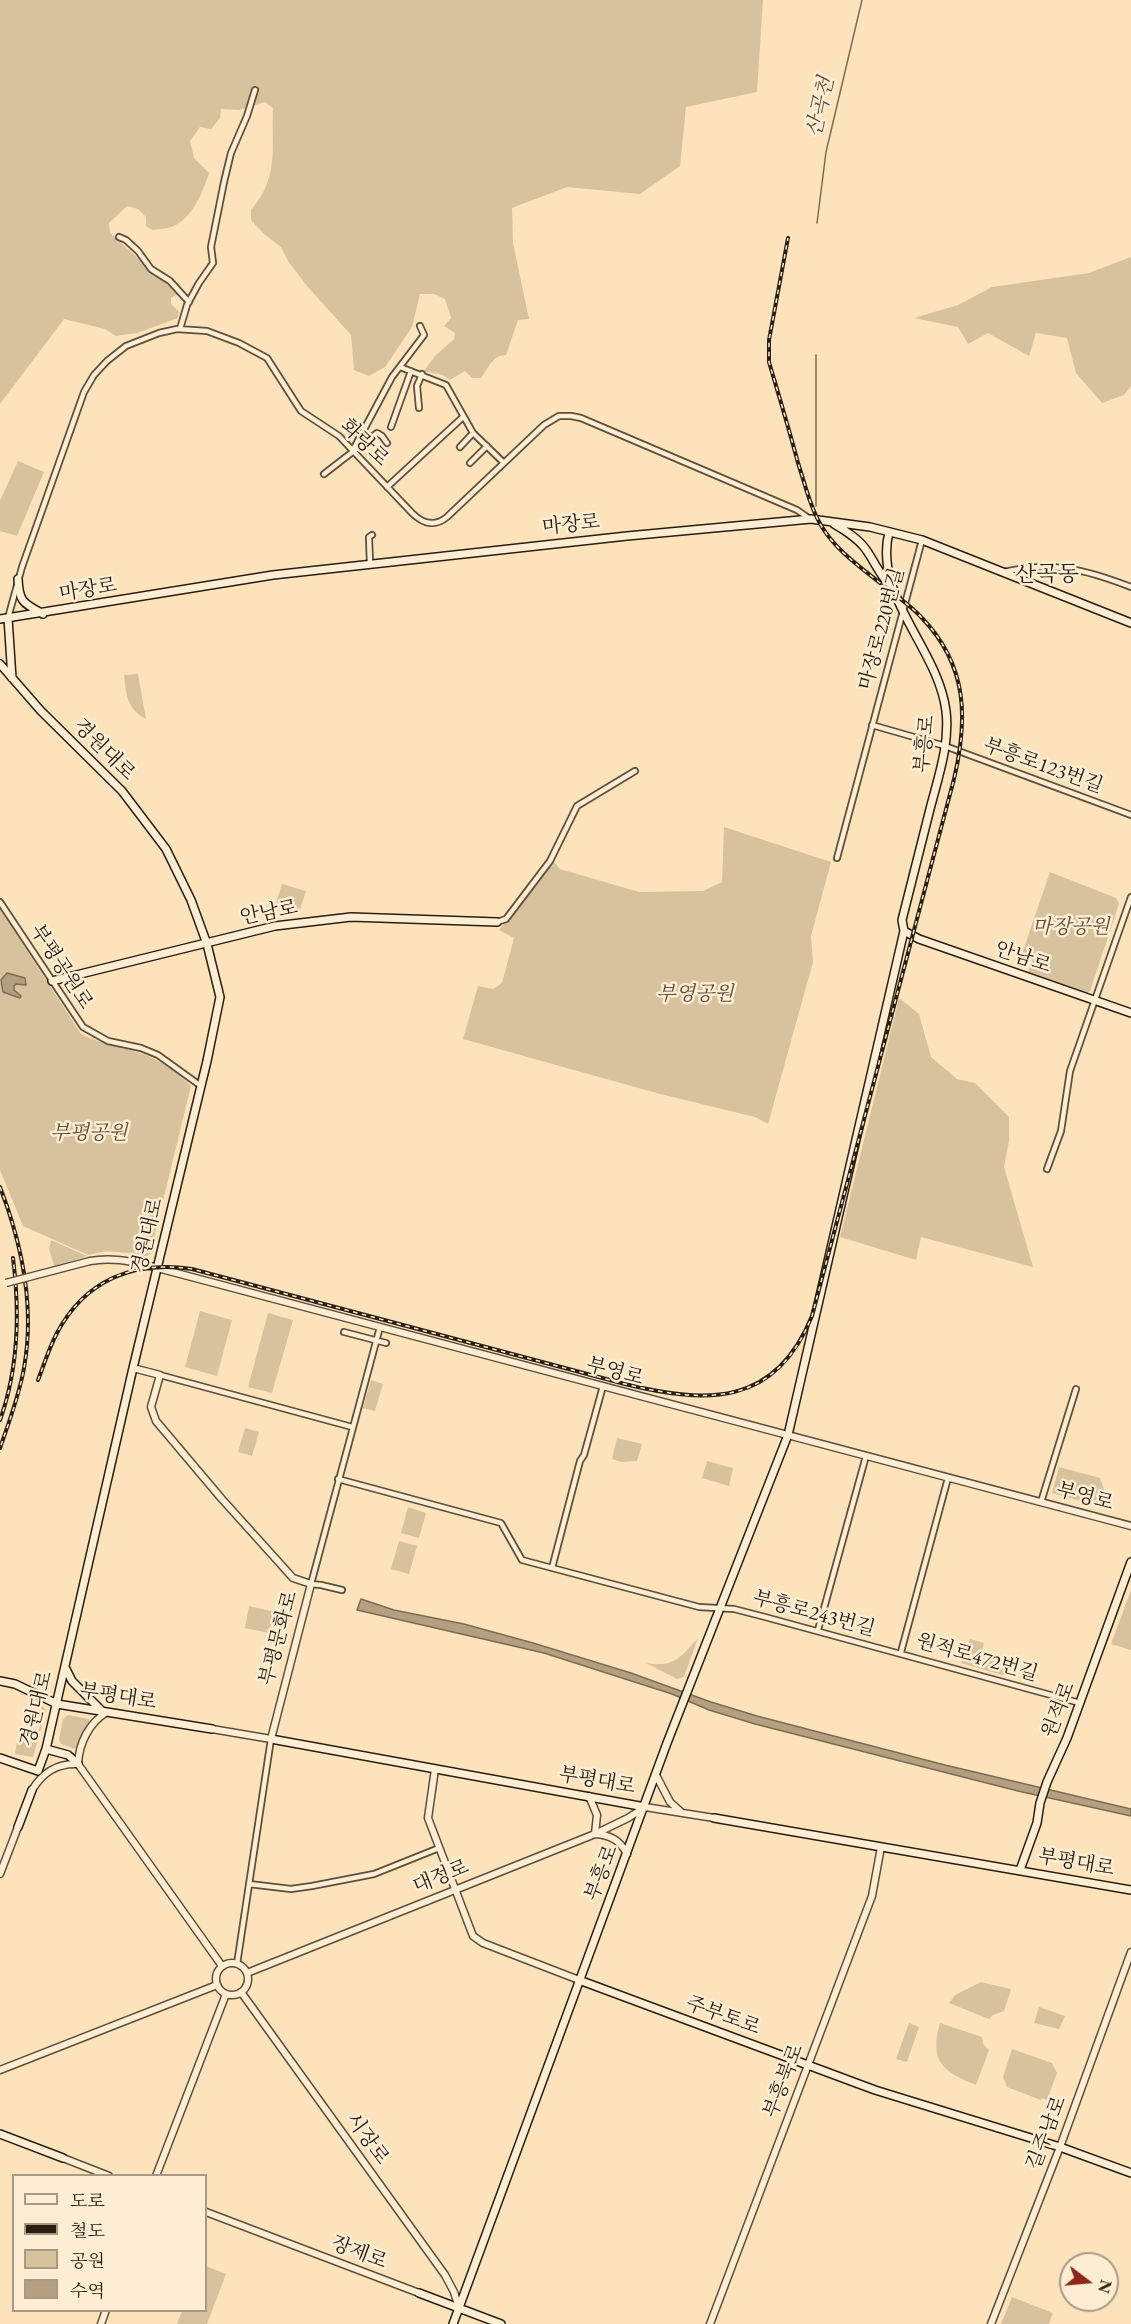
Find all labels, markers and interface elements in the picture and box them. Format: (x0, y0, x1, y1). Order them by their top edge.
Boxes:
water label: 산곡천 (802, 75, 840, 139)
street label: 화랑로 (335, 414, 393, 472)
street label: 마장로 (541, 510, 601, 540)
district label: 산곡동 (1015, 562, 1079, 588)
street label: 마장로220번길 (854, 565, 910, 693)
street label: 마장로 (57, 574, 119, 606)
street label: 경원대로 (68, 714, 140, 786)
street label: 부흥로 (910, 714, 940, 774)
street label: 부흥로123번길 (980, 733, 1106, 799)
street label: 안남로 (238, 896, 300, 930)
park label: 마장공원 (1032, 916, 1110, 940)
street label: 부평공원로 (25, 920, 97, 1014)
street label: 안남로 (992, 937, 1054, 979)
park label: 부영공원 (656, 983, 734, 1007)
park label: 부평공원 (50, 1122, 128, 1146)
street label: 경원대로 (128, 1196, 168, 1276)
street label: 부영로 (584, 1353, 646, 1391)
street label: 부영로 (1054, 1478, 1116, 1516)
street label: 부흥로243번길 (750, 1586, 878, 1642)
street label: 부평문화로 (255, 1588, 303, 1688)
street label: 원적로472번길 (913, 1629, 1041, 1687)
street label: 경원대로 (16, 1669, 58, 1749)
street label: 부평대로 (78, 1679, 158, 1715)
street label: 원적로 (1037, 1679, 1081, 1741)
street label: 부평대로 (557, 1762, 637, 1800)
street label: 부흥로 (580, 1842, 624, 1904)
street label: 부평대로 (1036, 1844, 1116, 1882)
street label: 대정로 (410, 1855, 472, 1899)
street label: 주부토로 (683, 1992, 763, 2040)
street label: 부흥북로 (759, 2041, 809, 2121)
street label: 길주남로 (1022, 2093, 1072, 2173)
street label: 시장로 (340, 2109, 394, 2169)
legend (12, 2174, 207, 2312)
text: 도로 (70, 2189, 105, 2212)
text: 철도 (70, 2219, 105, 2242)
street label: 장제로 (328, 2231, 390, 2275)
text: 공원 (70, 2249, 105, 2272)
north arrow (1059, 2252, 1119, 2312)
text: N (1093, 2277, 1117, 2296)
text: 수역 (70, 2279, 105, 2302)

